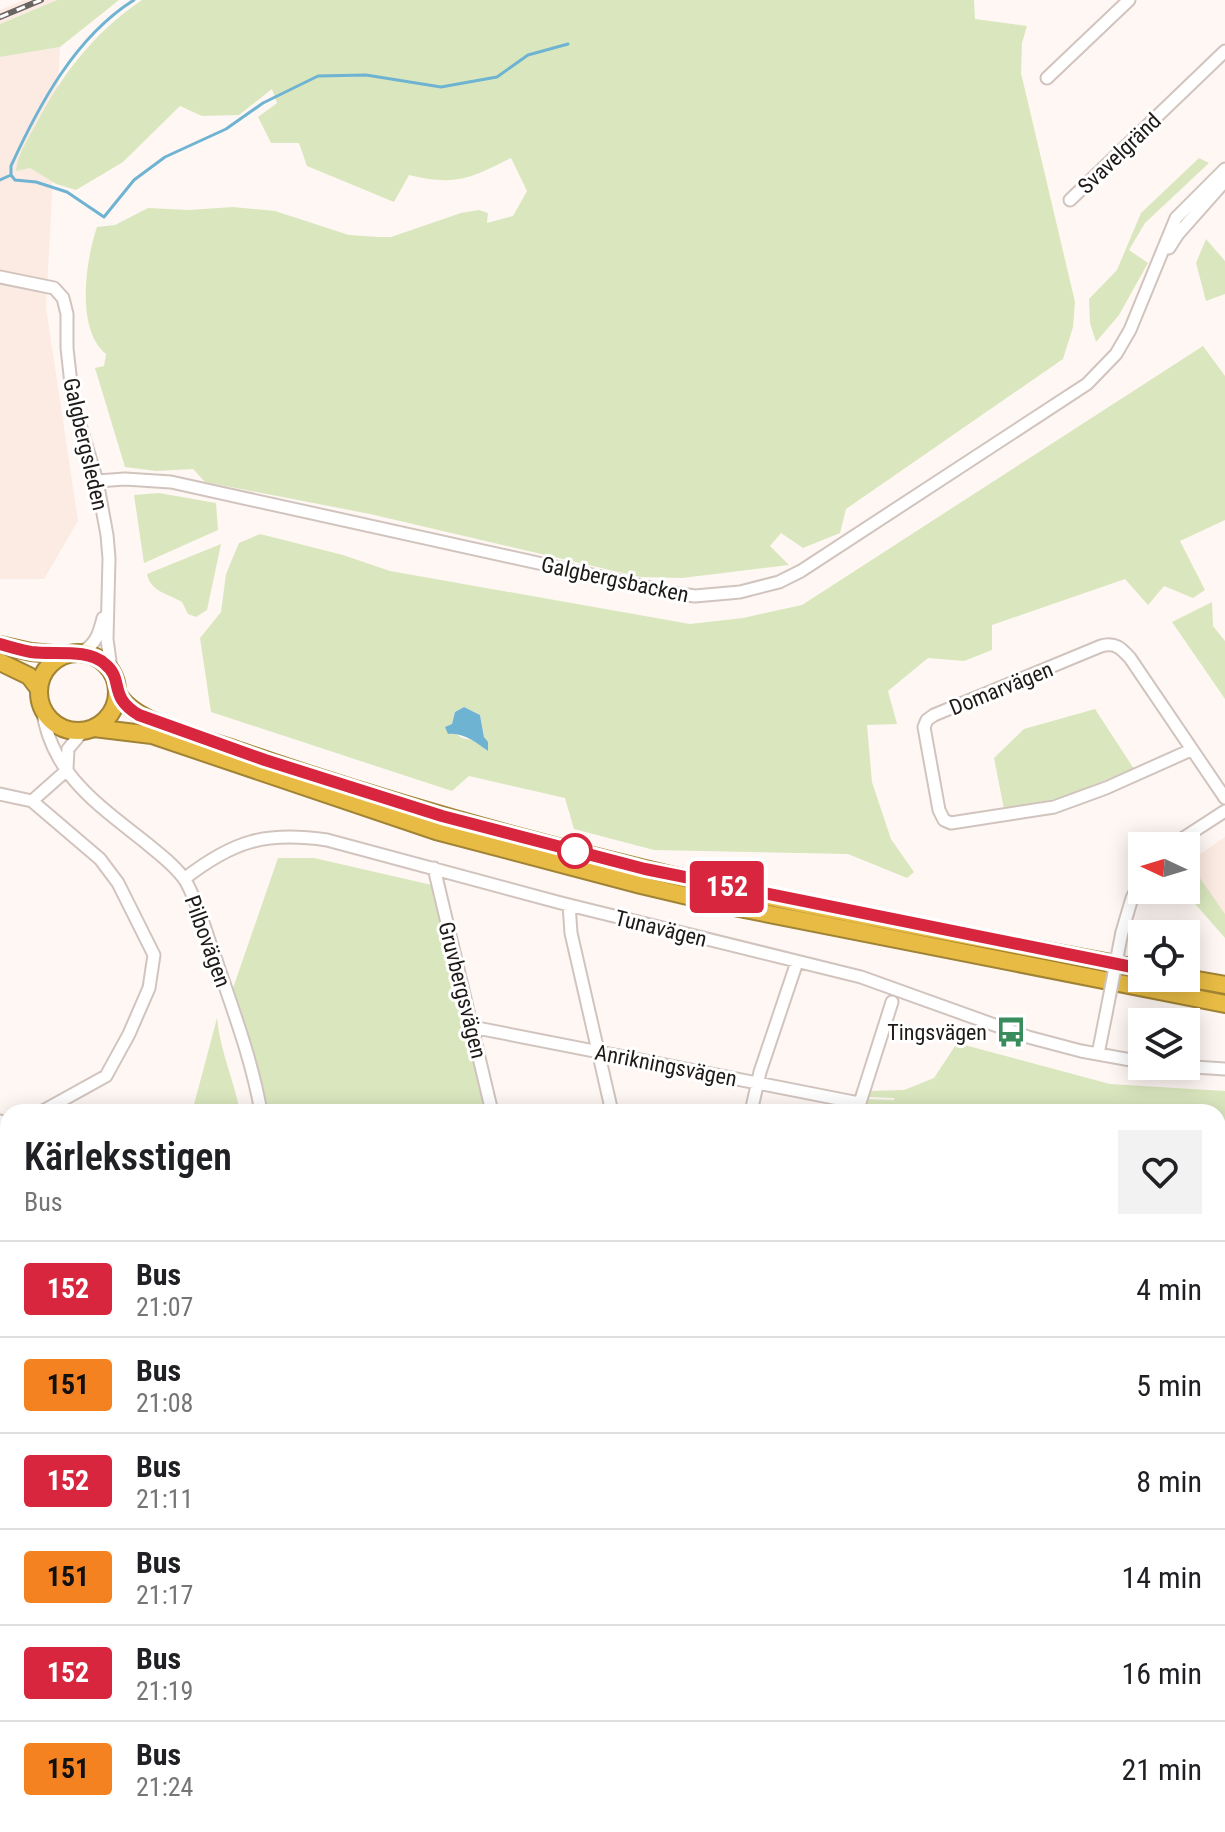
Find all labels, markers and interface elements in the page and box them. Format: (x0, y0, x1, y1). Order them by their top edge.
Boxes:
street label: Svavelgränd (1073, 108, 1166, 199)
street label: Galgbergsleden (58, 375, 113, 513)
street label: Galgbergsbacken (539, 552, 691, 607)
street label: Domarvägen (946, 656, 1057, 721)
north arrow (1128, 832, 1200, 904)
map controls (1128, 832, 1200, 1080)
unlabelled marker (558, 834, 592, 868)
line badge: 152 (681, 861, 773, 913)
text: 152 (706, 870, 748, 903)
street label: Pilbovägen (179, 892, 236, 990)
street label: Tunavägen (612, 905, 709, 952)
street label: Gruvbergsvägen (433, 919, 492, 1061)
button: locate (1128, 920, 1200, 992)
button: layers (1128, 1008, 1200, 1080)
bus stop icon: Tingsvägen (994, 1015, 1028, 1049)
place label: Tingsvägen (887, 1020, 987, 1045)
street label: Anrikningsvägen (593, 1039, 739, 1091)
button: heart (1118, 1130, 1202, 1214)
text: Kärleksstigen (24, 1135, 232, 1179)
text: Bus (24, 1187, 63, 1217)
text: Bus (136, 1257, 181, 1292)
text: 152 (47, 1272, 89, 1305)
text: 4 min (1136, 1272, 1202, 1307)
text: 21:07 (136, 1292, 193, 1322)
text: Bus (136, 1353, 181, 1388)
text: 151 (47, 1368, 89, 1401)
text: 5 min (1136, 1368, 1202, 1403)
text: 21:08 (136, 1388, 193, 1418)
text: Bus (136, 1449, 181, 1484)
text: 152 (47, 1464, 89, 1497)
text: 8 min (1136, 1464, 1202, 1499)
text: 21:11 (136, 1484, 193, 1514)
text: Bus (136, 1545, 181, 1580)
text: 151 (47, 1560, 89, 1593)
text: 14 min (1121, 1560, 1202, 1595)
text: 21:17 (136, 1580, 193, 1610)
text: Bus (136, 1641, 181, 1676)
text: 152 (47, 1656, 89, 1689)
text: 16 min (1121, 1656, 1202, 1691)
text: 21:19 (136, 1676, 193, 1706)
text: Bus (136, 1737, 181, 1772)
text: 151 (47, 1752, 89, 1785)
text: 21 min (1121, 1752, 1202, 1787)
text: 21:24 (136, 1772, 193, 1802)

